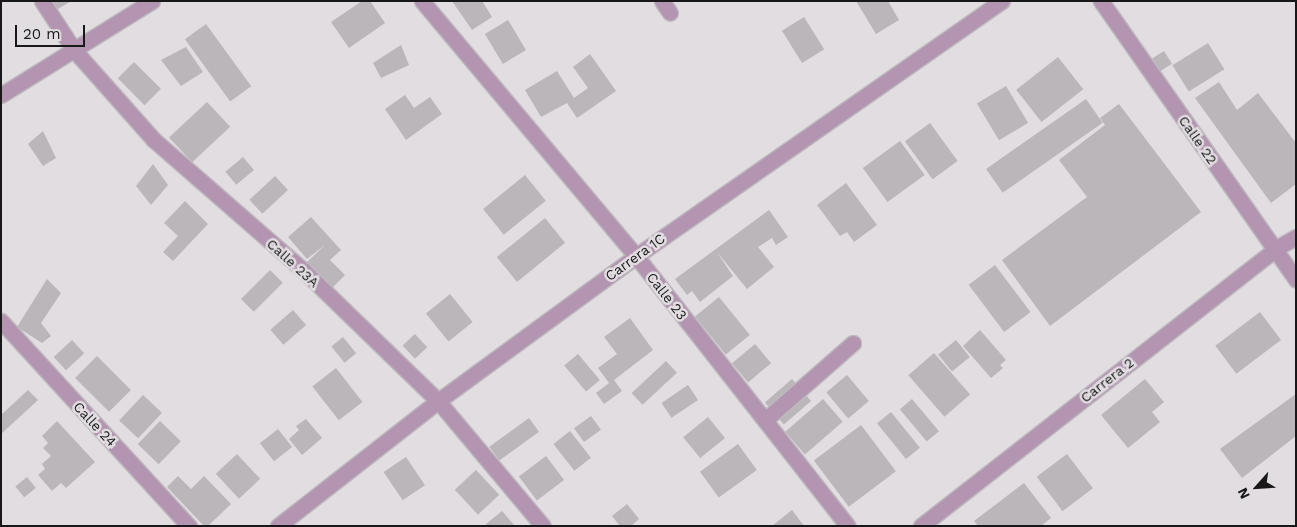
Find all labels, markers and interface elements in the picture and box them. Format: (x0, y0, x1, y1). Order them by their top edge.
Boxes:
scale bar (18, 15, 88, 47)
text: 20 m (23, 25, 61, 43)
street label: Calle 22 (1175, 113, 1221, 167)
street label: Carrera 1C (602, 230, 668, 284)
street label: Calle 23A (263, 235, 323, 291)
street label: Calle 23 (643, 269, 691, 323)
street label: Carrera 2 (1077, 354, 1137, 406)
street label: Calle 24 (70, 398, 120, 450)
north arrow (1232, 462, 1282, 512)
text: N (1234, 485, 1253, 502)

